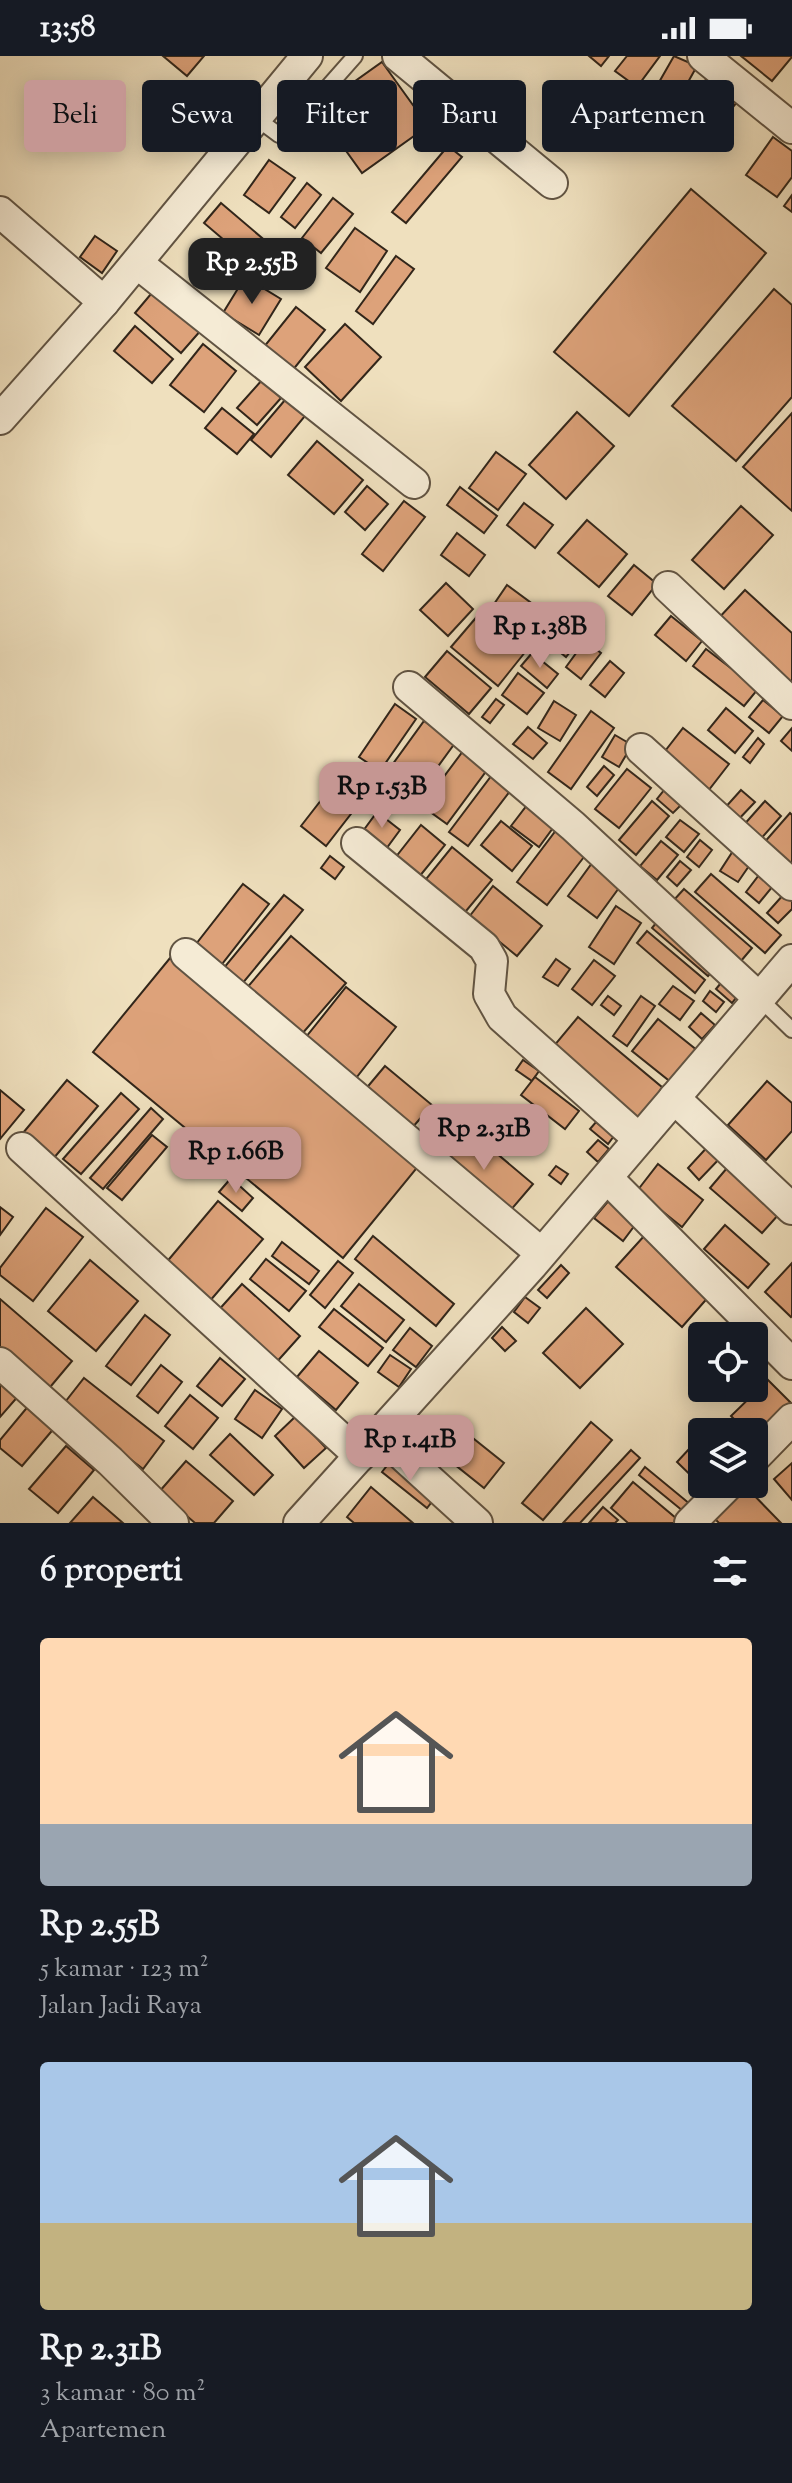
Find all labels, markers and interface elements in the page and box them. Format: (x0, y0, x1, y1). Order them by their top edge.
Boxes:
text: 13:58 (40, 7, 95, 50)
chip: Beli (24, 80, 126, 152)
chip: Sewa (142, 80, 261, 152)
chip: Filter (277, 80, 397, 152)
chip: Baru (413, 80, 526, 152)
chip: Apartemen (542, 80, 734, 152)
pin: Rp 2.55B (169, 238, 335, 306)
text: Rp 2.55B (206, 245, 298, 282)
pin: Rp 1.38B (457, 602, 623, 670)
text: Rp 1.38B (493, 609, 587, 646)
pin: Rp 1.53B (299, 762, 465, 830)
text: Rp 1.53B (337, 769, 427, 806)
pin: Rp 2.31B (401, 1104, 567, 1172)
text: Rp 2.31B (438, 1111, 530, 1148)
pin: Rp 1.66B (153, 1127, 319, 1195)
text: Rp 1.66B (188, 1134, 284, 1171)
map controls (688, 1322, 768, 1498)
button: locate (688, 1322, 768, 1402)
pin: Rp 1.41B (327, 1415, 493, 1483)
button: layers (688, 1418, 768, 1498)
text: Rp 1.41B (364, 1422, 456, 1459)
text: 6 properti (40, 1547, 183, 1596)
icon: filters (708, 1549, 752, 1593)
icon: home (324, 1690, 468, 1834)
text: Rp 2.55B (40, 1902, 160, 1951)
text: 5 kamar · 123 m² (40, 1951, 208, 1988)
text: Jalan Jadi Raya (40, 1988, 202, 2025)
icon: home (324, 2114, 468, 2258)
text: Rp 2.31B (40, 2326, 161, 2375)
text: 3 kamar · 80 m² (40, 2375, 205, 2412)
text: Apartemen (40, 2412, 166, 2449)

